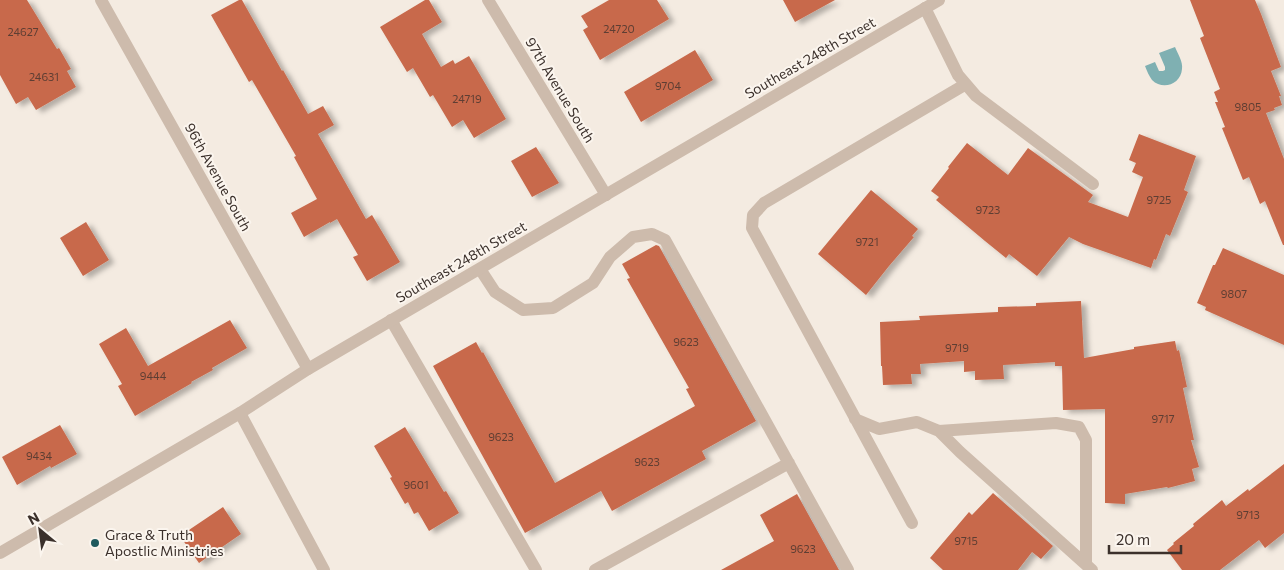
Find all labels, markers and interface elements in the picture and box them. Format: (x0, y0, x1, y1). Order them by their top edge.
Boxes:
street label: Southeast 248th Street (741, 13, 878, 102)
house number: 24720 (603, 22, 635, 35)
house number: 24627 (7, 25, 39, 38)
street label: 97th Avenue South (522, 34, 599, 145)
house number: 24631 (29, 70, 59, 83)
house number: 9704 (655, 79, 681, 92)
house number: 24719 (452, 92, 482, 105)
house number: 9805 (1235, 100, 1261, 113)
street label: 96th Avenue South (182, 120, 255, 234)
house number: 9725 (1147, 193, 1171, 206)
house number: 9723 (976, 203, 1000, 216)
street label: Southeast 248th Street (392, 217, 529, 306)
house number: 9721 (855, 235, 879, 248)
house number: 9807 (1221, 287, 1247, 300)
house number: 9623 (673, 335, 699, 348)
house number: 9719 (945, 341, 969, 354)
house number: 9444 (140, 369, 167, 382)
house number: 9717 (1152, 412, 1175, 425)
house number: 9623 (488, 430, 514, 443)
house number: 9434 (26, 449, 52, 462)
house number: 9623 (634, 455, 660, 468)
house number: 9601 (403, 478, 429, 491)
north arrow (15, 505, 65, 555)
text: N (25, 508, 42, 528)
house number: 9713 (1236, 508, 1260, 521)
scale bar (1109, 522, 1182, 554)
place label: Grace & Truth Apostlic Ministries (105, 526, 224, 559)
text: 20 m (1116, 530, 1150, 548)
house number: 9715 (954, 534, 978, 547)
marker: Grace & Truth Apostlic Ministries (89, 537, 101, 549)
house number: 9623 (790, 542, 816, 555)

